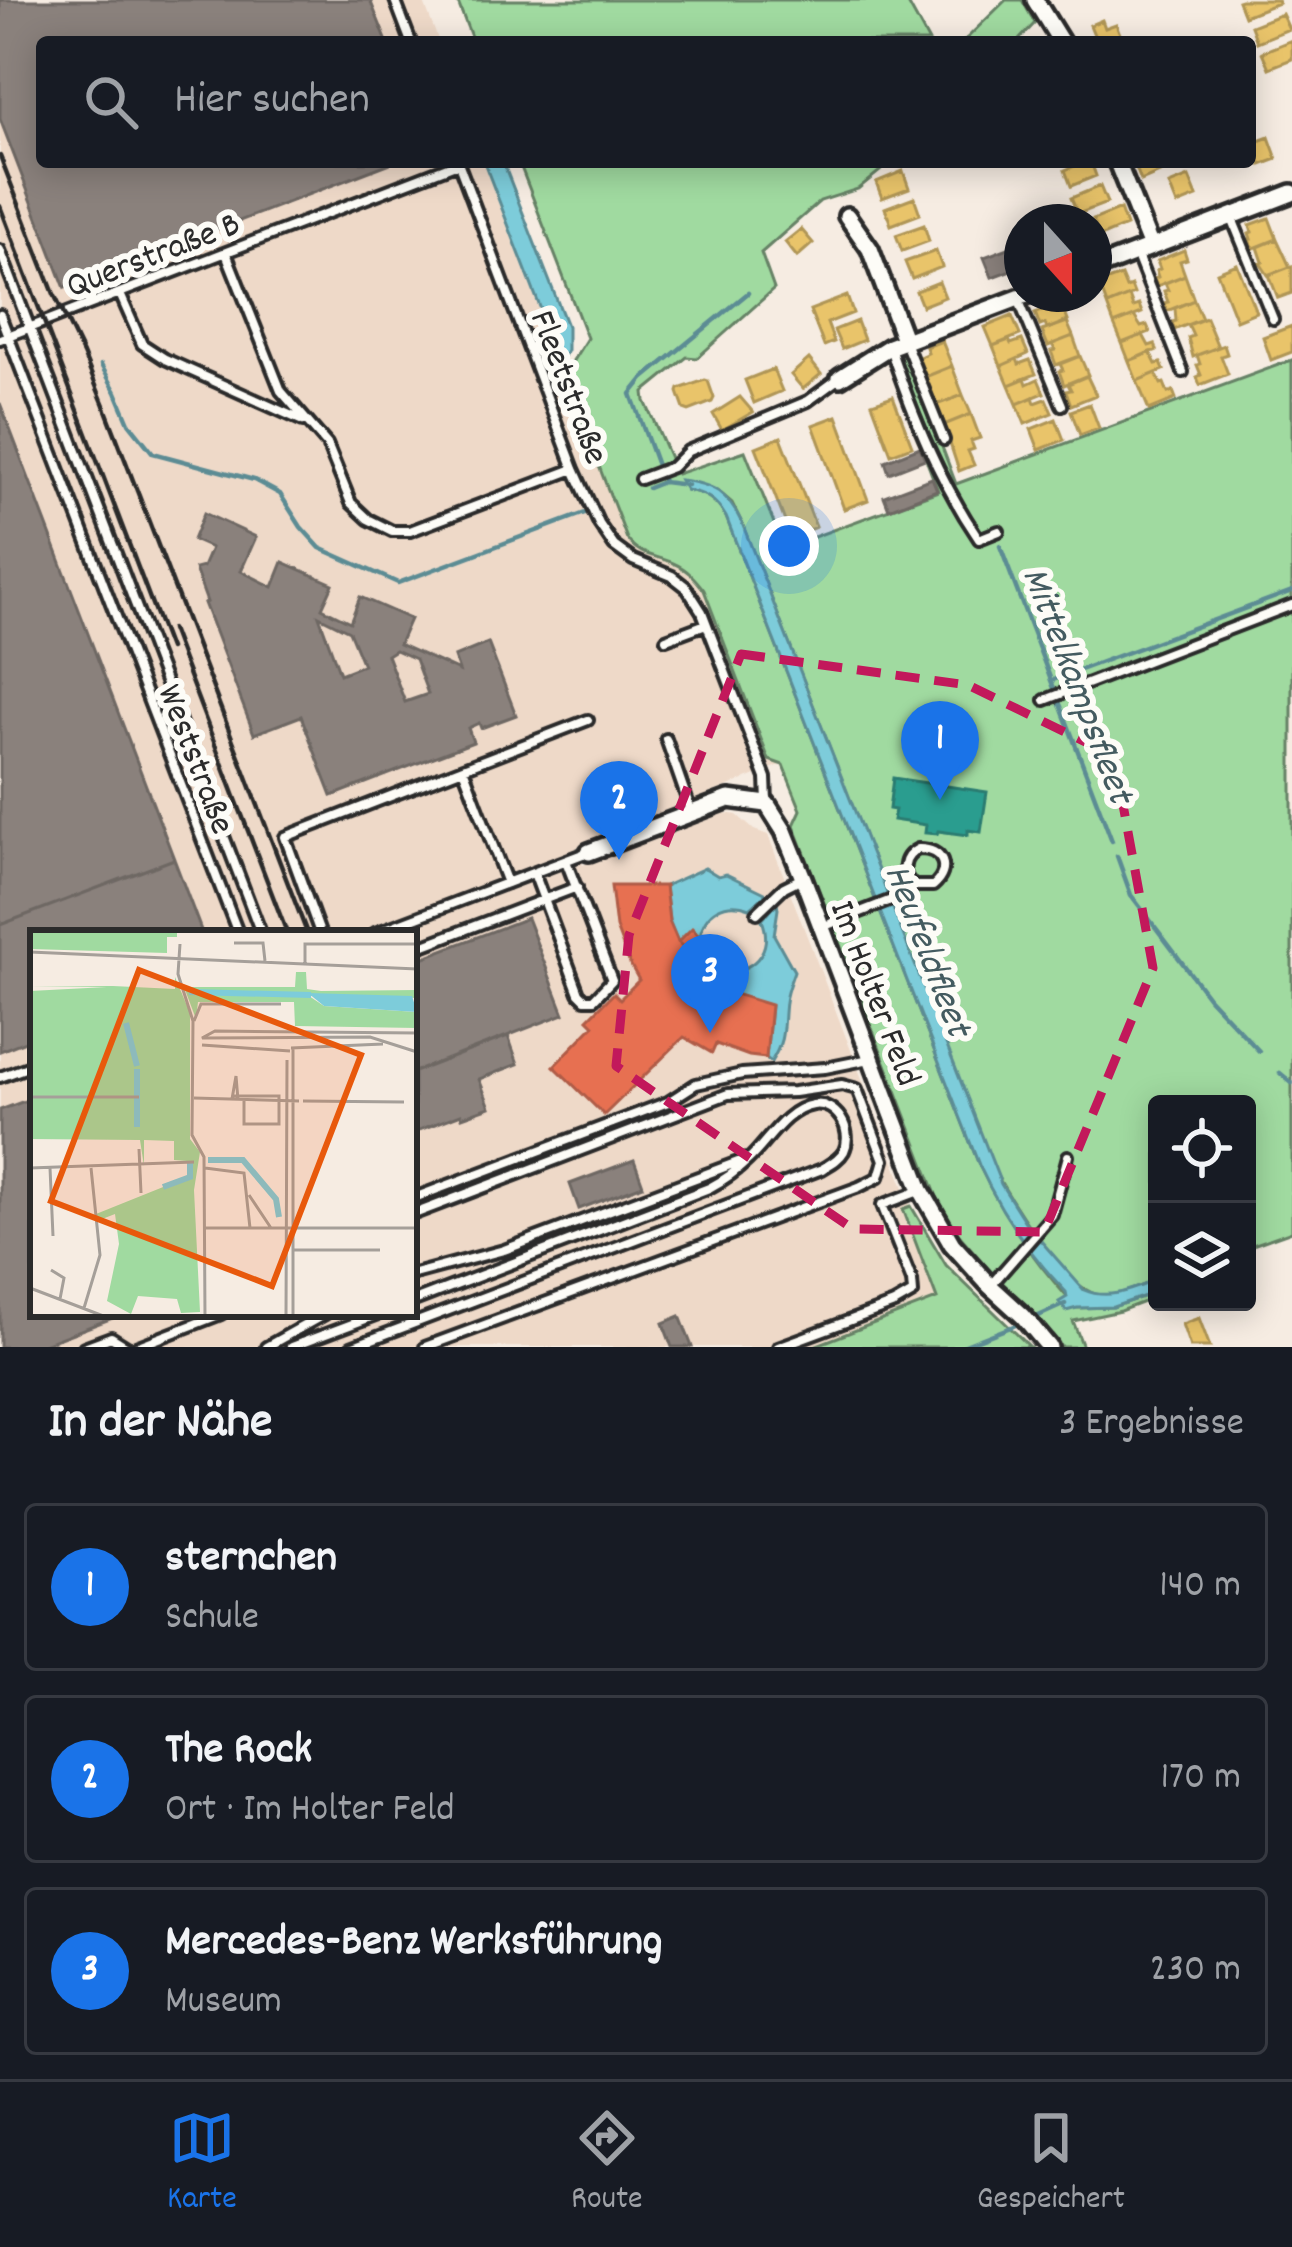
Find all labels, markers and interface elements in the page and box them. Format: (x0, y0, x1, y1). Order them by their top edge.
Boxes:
search box (36, 36, 1256, 168)
icon: search (78, 69, 144, 135)
text: Hier suchen (174, 70, 370, 134)
street label: Querstraße B (60, 201, 249, 315)
north arrow (1004, 204, 1112, 312)
street label: Fleetstraße (513, 304, 620, 473)
your location (759, 516, 819, 576)
water label: Mittelkampsfleet (1005, 560, 1146, 816)
street label: Weststraße (141, 678, 246, 843)
pin: 1 (901, 701, 979, 800)
pin: 2 (580, 761, 658, 860)
water label: Heufeldfleet (867, 857, 984, 1049)
street label: Im Holter Feld (813, 894, 932, 1095)
inset map (30, 930, 417, 1317)
pin: 3 (671, 934, 749, 1033)
map controls (1148, 1095, 1256, 1311)
button: locate (1148, 1095, 1256, 1203)
button: layers (1148, 1203, 1256, 1311)
text: In der Nähe (48, 1389, 272, 1461)
text: 3 Ergebnisse (1059, 1398, 1244, 1453)
text: sternchen (165, 1528, 337, 1592)
text: 1 (86, 1560, 94, 1615)
text: 140 m (1159, 1560, 1241, 1615)
text: Schule (165, 1592, 259, 1647)
text: The Rock (165, 1720, 312, 1784)
text: 2 (81, 1752, 99, 1807)
text: 170 m (1161, 1752, 1241, 1807)
text: Ort · Im Holter Feld (165, 1784, 455, 1839)
text: Mercedes-Benz Werksführung (165, 1912, 662, 1976)
text: 3 (81, 1944, 99, 1999)
text: 230 m (1150, 1944, 1241, 1999)
text: Museum (165, 1976, 282, 2031)
tab: Karte (167, 2105, 237, 2224)
tab: Route (571, 2105, 643, 2224)
tab: Gespeichert (977, 2105, 1125, 2224)

